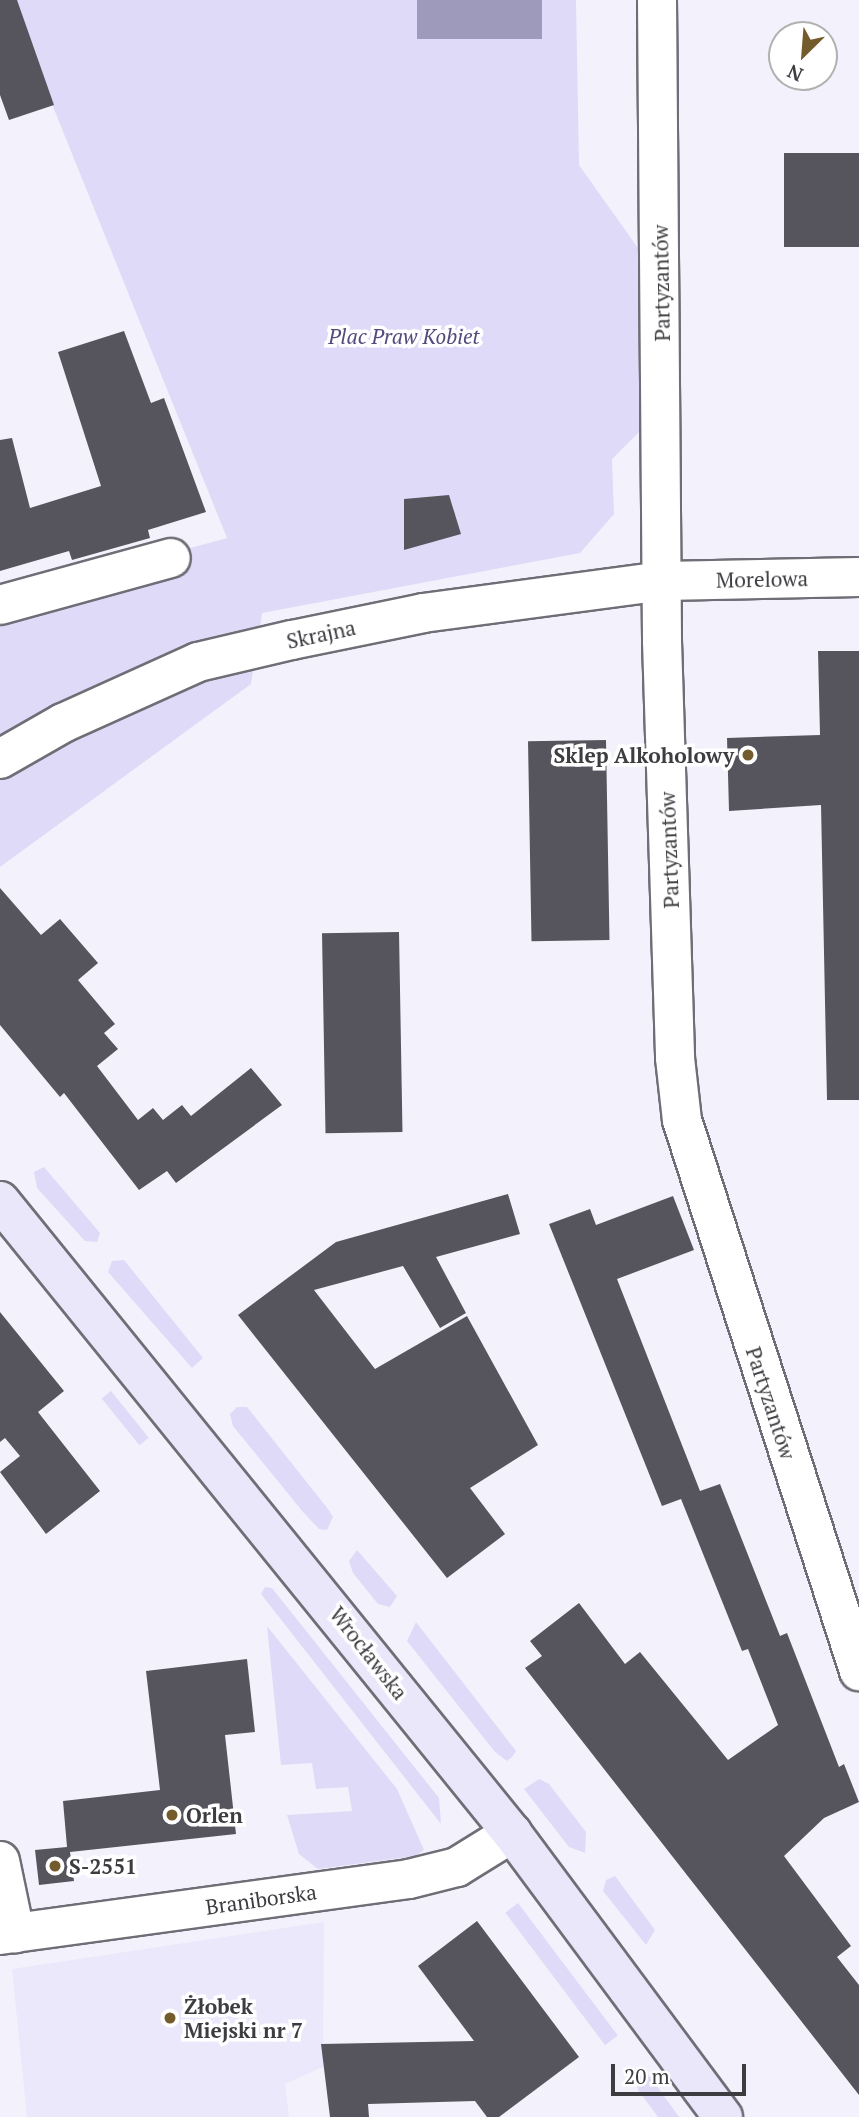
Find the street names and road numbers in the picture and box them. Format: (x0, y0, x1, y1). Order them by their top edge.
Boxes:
street label: Partyzantów (647, 224, 675, 342)
street label: Morelowa (716, 566, 808, 592)
street label: Skrajna (284, 614, 358, 654)
street label: Partyzantów (654, 791, 684, 909)
street label: Partyzantów (741, 1344, 801, 1462)
street label: Wrocławska (325, 1602, 413, 1704)
street label: Braniborska (204, 1879, 318, 1919)

